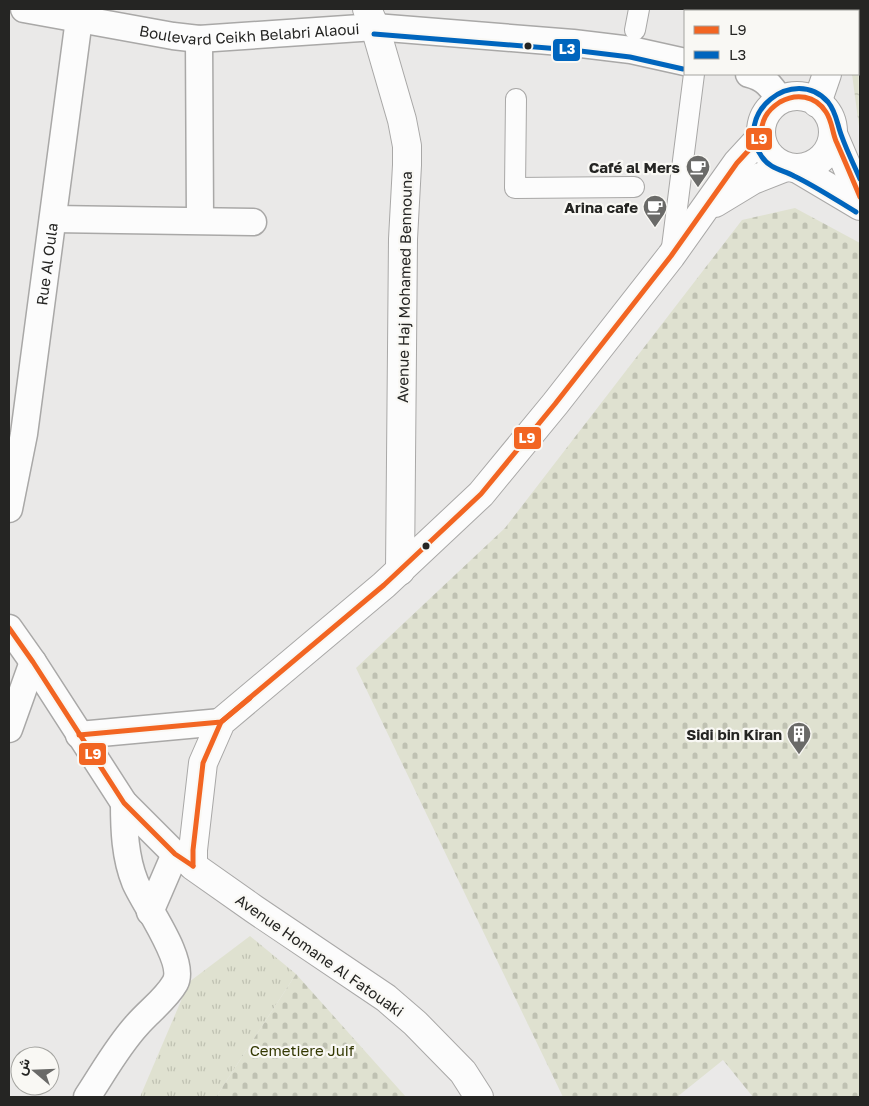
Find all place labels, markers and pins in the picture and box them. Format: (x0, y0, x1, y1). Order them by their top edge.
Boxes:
unlabelled marker (523, 41, 533, 51)
cafe icon: Café al Mers (685, 154, 711, 188)
place label: Café al Mers (589, 158, 680, 176)
cafe icon: Arina cafe (642, 194, 668, 228)
place label: Arina cafe (564, 198, 638, 216)
unlabelled marker (421, 541, 431, 551)
building icon: Sidi bin Kiran (786, 721, 812, 755)
place label: Sidi bin Kiran (686, 725, 782, 743)

